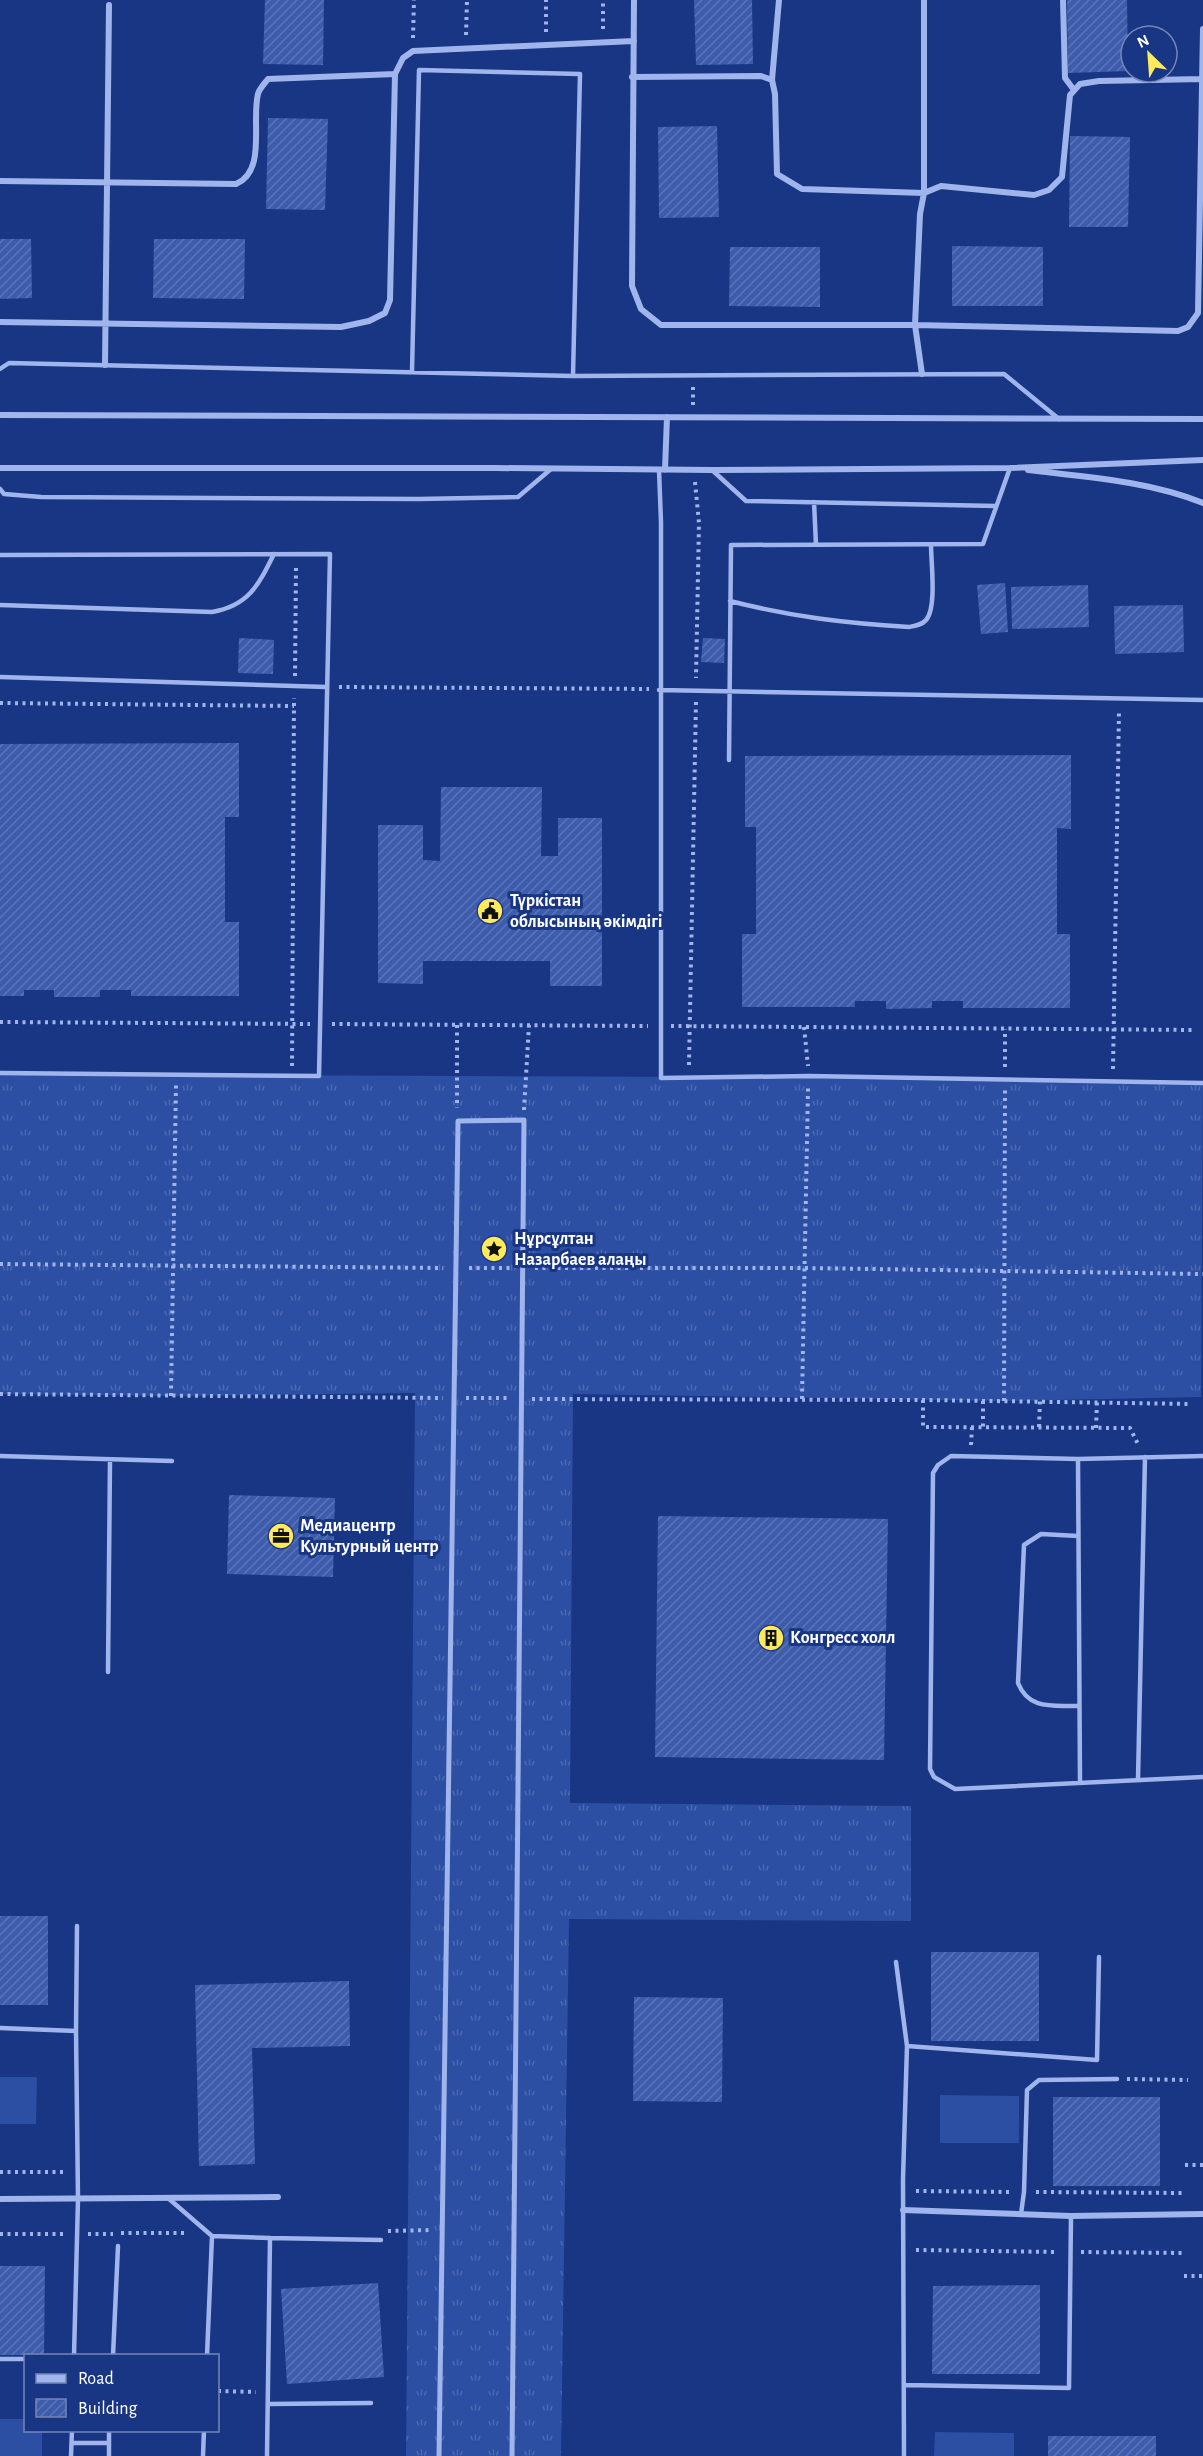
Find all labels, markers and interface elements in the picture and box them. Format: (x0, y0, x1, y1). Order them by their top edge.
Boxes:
north arrow (1119, 24, 1179, 84)
text: N (1135, 32, 1152, 51)
place label: Түркістан облысының әкімдігі (510, 892, 662, 931)
public building icon: Түркістан облысының әкімдігі (475, 896, 505, 926)
place label: Нұрсұлтан Назарбаев алаңы (514, 1230, 647, 1269)
place icon: Нұрсұлтан Назарбаев алаңы (479, 1234, 509, 1264)
place label: Медиацентр Культурный центр (300, 1517, 439, 1556)
office icon: Медиацентр Культурный центр (266, 1521, 296, 1551)
building icon: Конгресс холл (756, 1623, 786, 1653)
place label: Конгресс холл (790, 1629, 895, 1647)
legend (24, 2354, 219, 2432)
text: Road (78, 2370, 114, 2388)
text: Building (78, 2400, 138, 2418)

